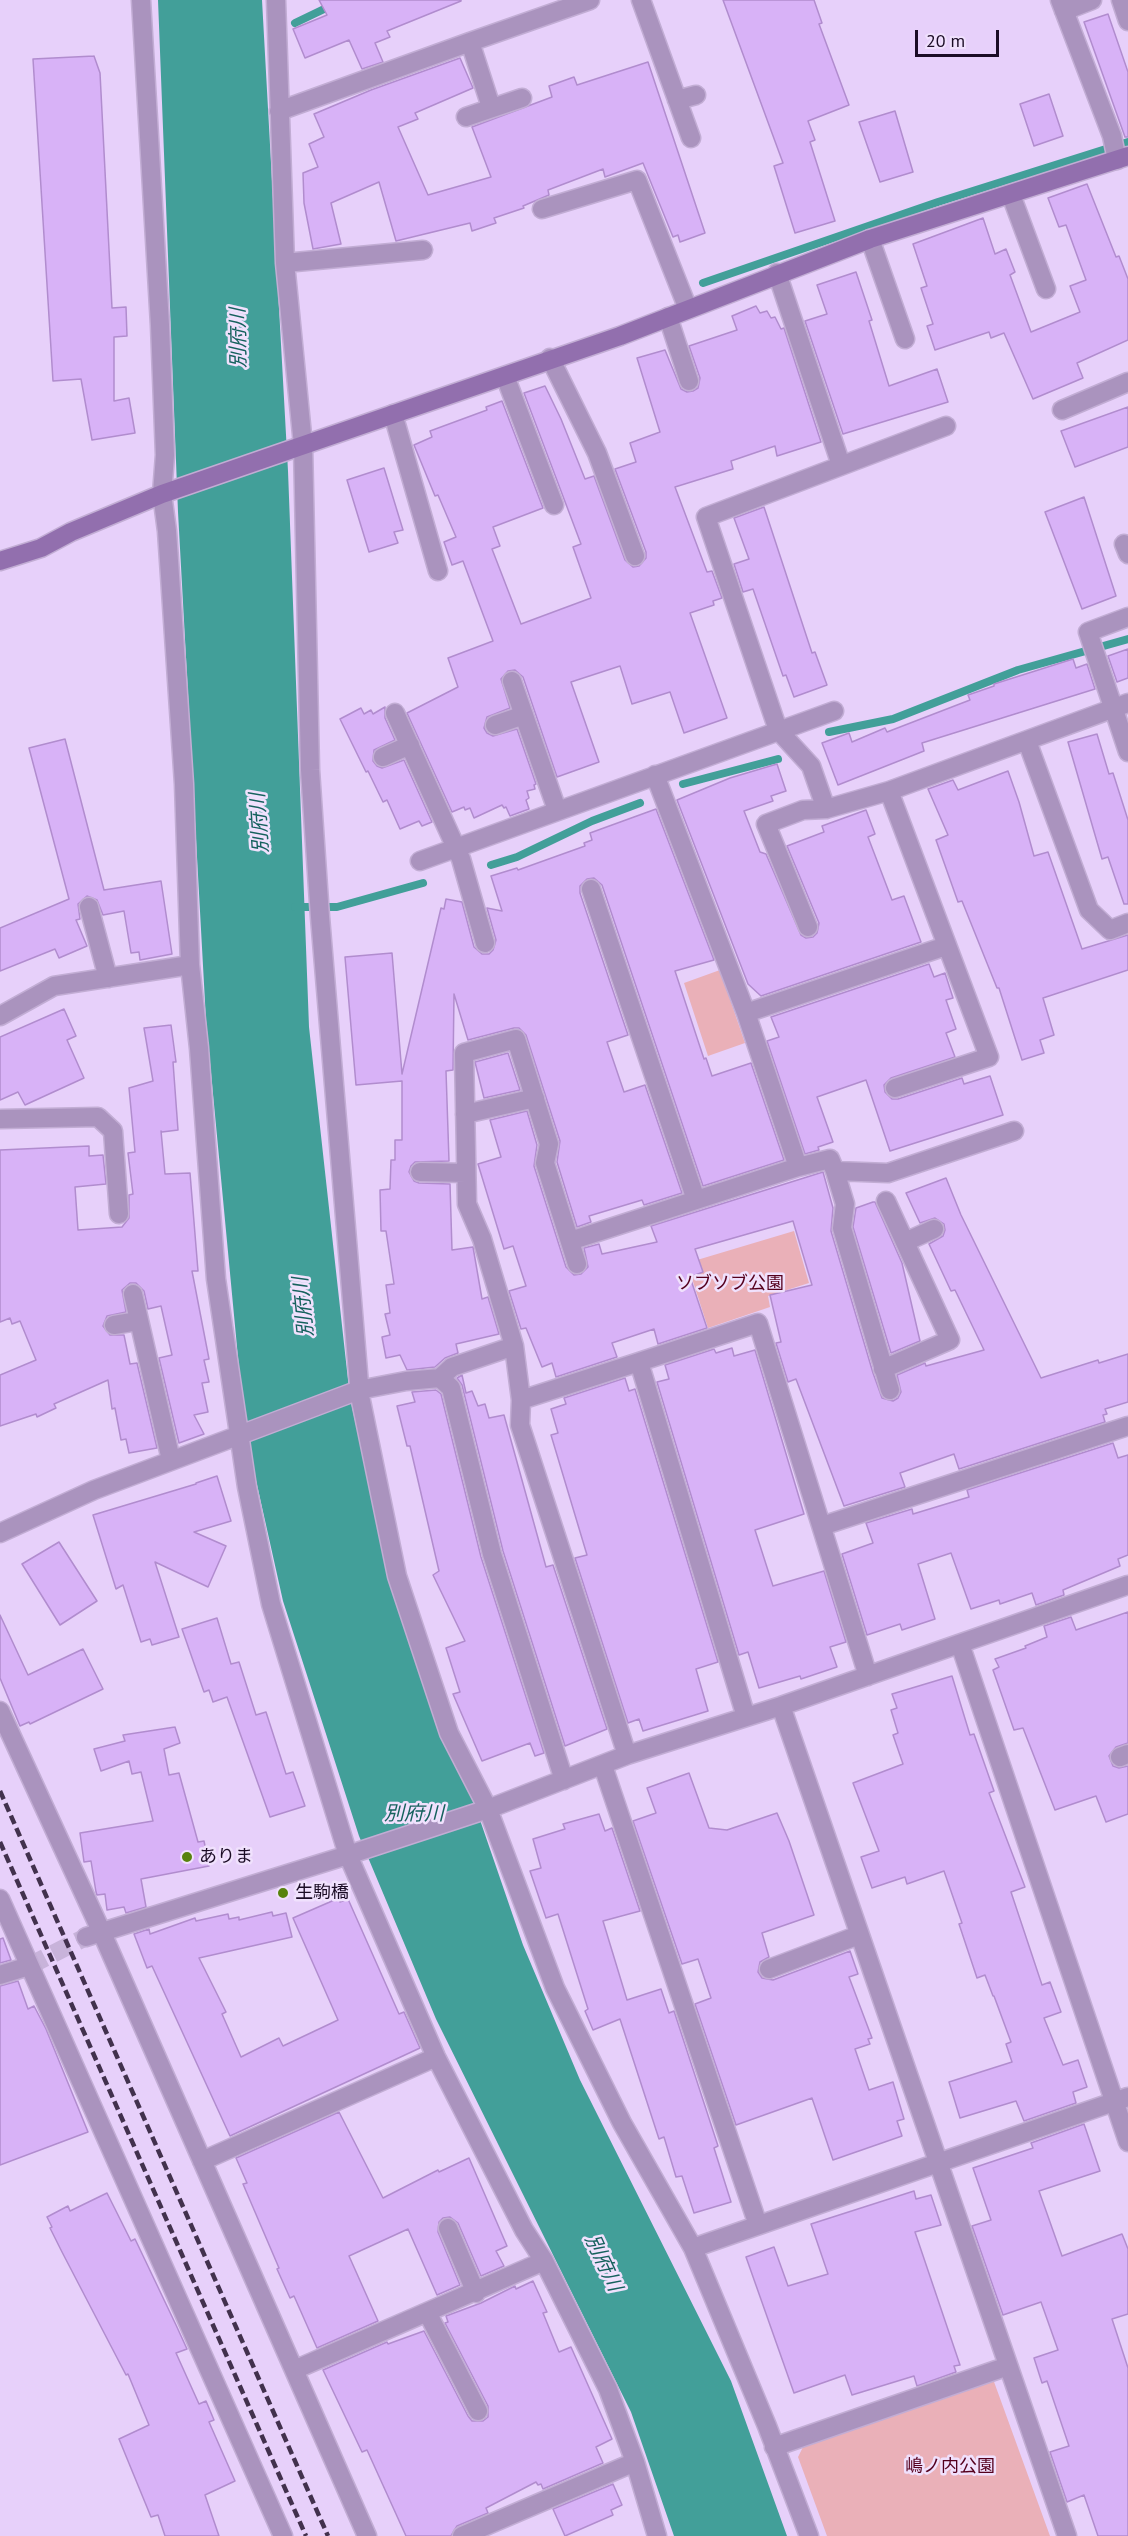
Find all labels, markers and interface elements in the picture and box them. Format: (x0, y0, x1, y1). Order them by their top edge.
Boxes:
scale bar (918, 18, 1002, 56)
text: 20 m (926, 29, 965, 52)
water label: 別府川 (226, 308, 252, 368)
water label: 別府川 (246, 792, 274, 854)
park label: ソブソブ公園 (676, 1273, 784, 1295)
water label: 別府川 (289, 1276, 319, 1338)
water label: 別府川 (384, 1802, 444, 1826)
place label: ありま (199, 1846, 253, 1868)
marker: ありま (180, 1850, 194, 1864)
place label: 生駒橋 (295, 1882, 349, 1904)
marker: 生駒橋 (276, 1886, 290, 1900)
water label: 別府川 (579, 2231, 627, 2295)
park label: 嶋ノ内公園 (905, 2456, 995, 2478)

